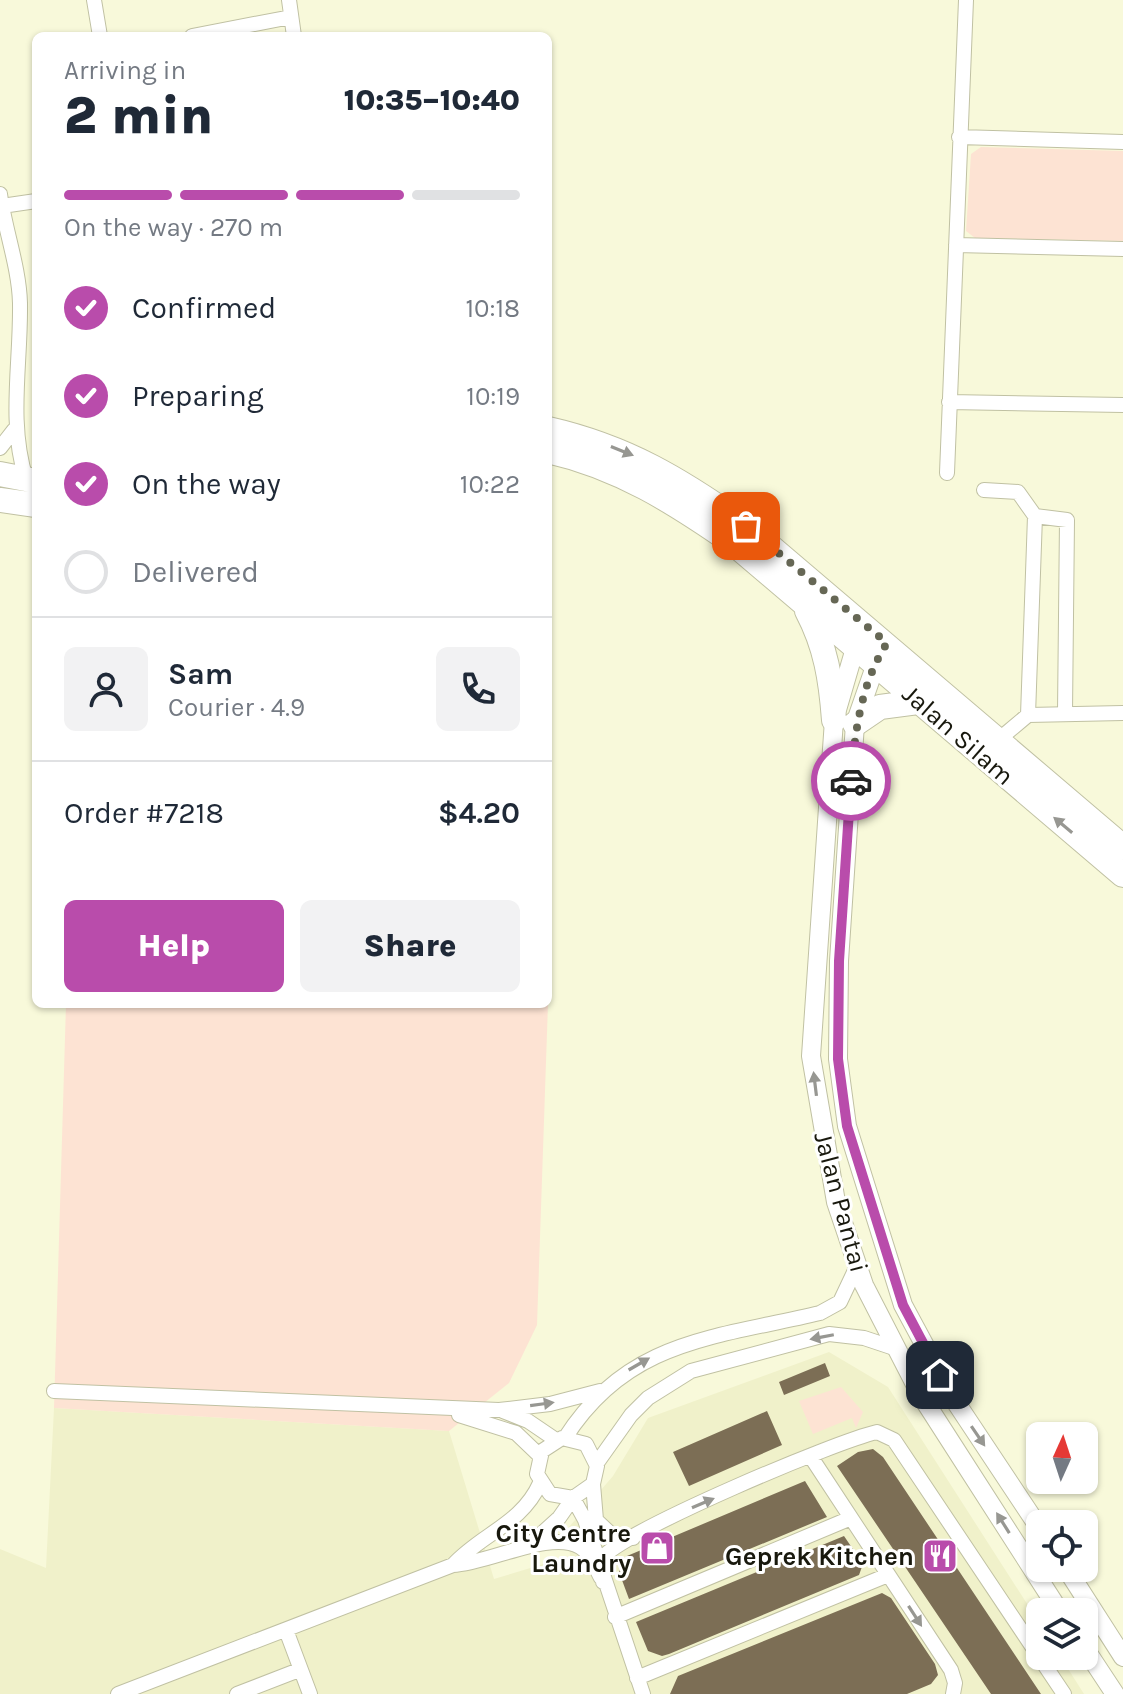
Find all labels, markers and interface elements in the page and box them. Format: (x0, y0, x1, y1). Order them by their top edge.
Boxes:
text: Arriving in (64, 55, 186, 86)
text: 10:35–10:40 (344, 82, 520, 118)
text: 2 min (64, 85, 213, 146)
text: On the way · 270 m (64, 212, 283, 243)
icon: check (64, 286, 108, 330)
text: Confirmed (132, 290, 276, 326)
text: 10:18 (465, 293, 520, 324)
icon: check (64, 374, 108, 418)
text: Preparing (132, 378, 264, 414)
text: 10:19 (466, 381, 520, 412)
one-way arrow (611, 445, 635, 458)
icon: check (64, 462, 108, 506)
text: On the way (132, 466, 281, 502)
text: 10:22 (460, 469, 520, 500)
pin (712, 492, 780, 560)
icon: bag (724, 504, 768, 548)
text: Delivered (132, 554, 259, 590)
button: person (64, 647, 148, 731)
button: phone (436, 647, 520, 731)
text: Sam (168, 656, 233, 692)
street label: Jalan Silam (896, 678, 1020, 792)
text: Courier · 4.9 (168, 692, 305, 723)
courier (811, 741, 891, 821)
icon: car (829, 759, 873, 803)
text: Order #7218 (64, 795, 224, 831)
text: $4.20 (438, 795, 520, 831)
one-way arrow (1053, 817, 1073, 834)
button: Help (64, 900, 284, 992)
button: Share (300, 900, 520, 992)
one-way arrow (808, 1071, 821, 1096)
street label: Jalan Pantai (807, 1128, 875, 1276)
one-way arrow (809, 1331, 834, 1343)
pin (906, 1341, 974, 1409)
icon: home (918, 1353, 962, 1397)
one-way arrow (628, 1357, 650, 1371)
one-way arrow (530, 1397, 555, 1410)
north arrow (1026, 1422, 1098, 1494)
map controls (1026, 1422, 1098, 1670)
one-way arrow (970, 1425, 985, 1447)
one-way arrow (691, 1497, 715, 1510)
button: locate (1026, 1510, 1098, 1582)
one-way arrow (996, 1512, 1010, 1534)
place label: City Centre Laundry (495, 1518, 631, 1579)
shop icon: City Centre Laundry (638, 1529, 676, 1567)
restaurant icon: Geprek Kitchen (921, 1537, 959, 1575)
place label: Geprek Kitchen (725, 1541, 914, 1572)
button: layers (1026, 1598, 1098, 1670)
one-way arrow (907, 1605, 922, 1627)

